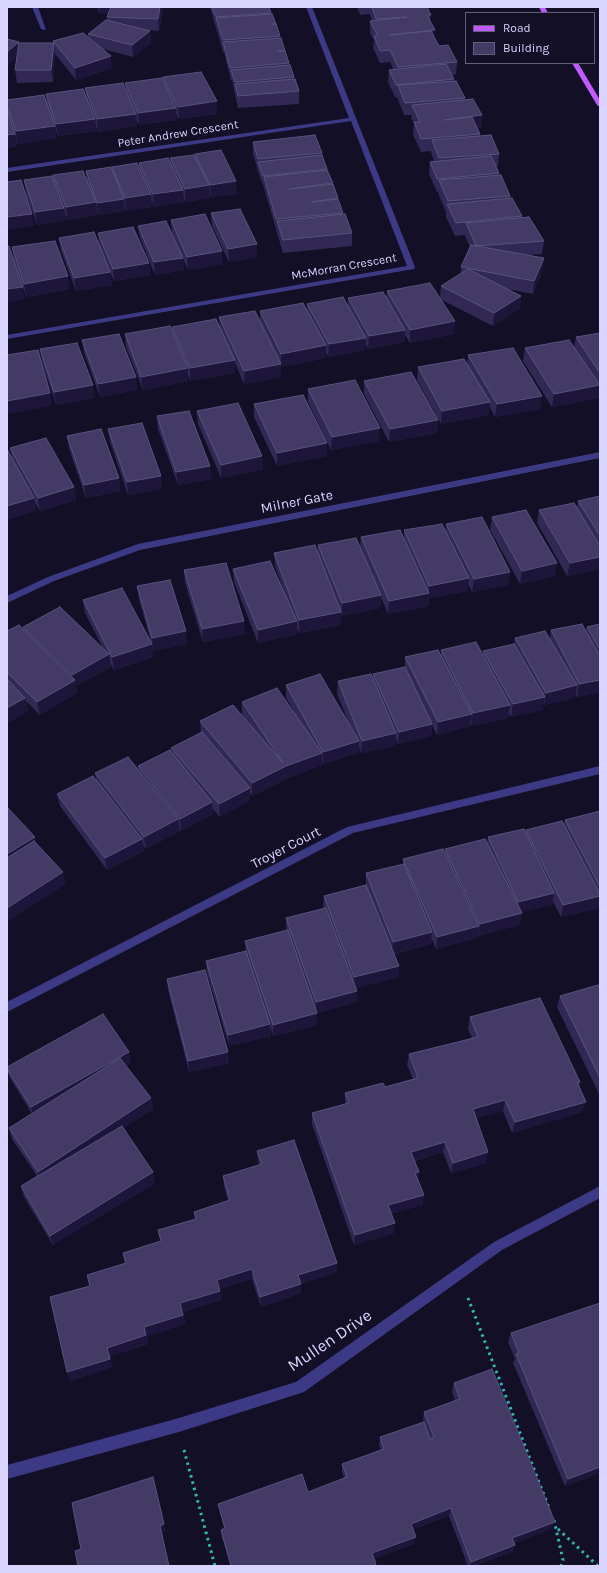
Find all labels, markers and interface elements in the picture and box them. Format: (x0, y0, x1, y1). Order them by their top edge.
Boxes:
legend (465, 12, 595, 64)
text: Road (503, 21, 531, 35)
text: Building (503, 41, 549, 55)
street label: Peter Andrew Crescent (117, 117, 239, 151)
street label: McMorran Crescent (290, 251, 398, 283)
street label: Milner Gate (259, 487, 335, 517)
street label: Troyer Court (248, 823, 324, 873)
street label: Mullen Drive (284, 1305, 376, 1377)

